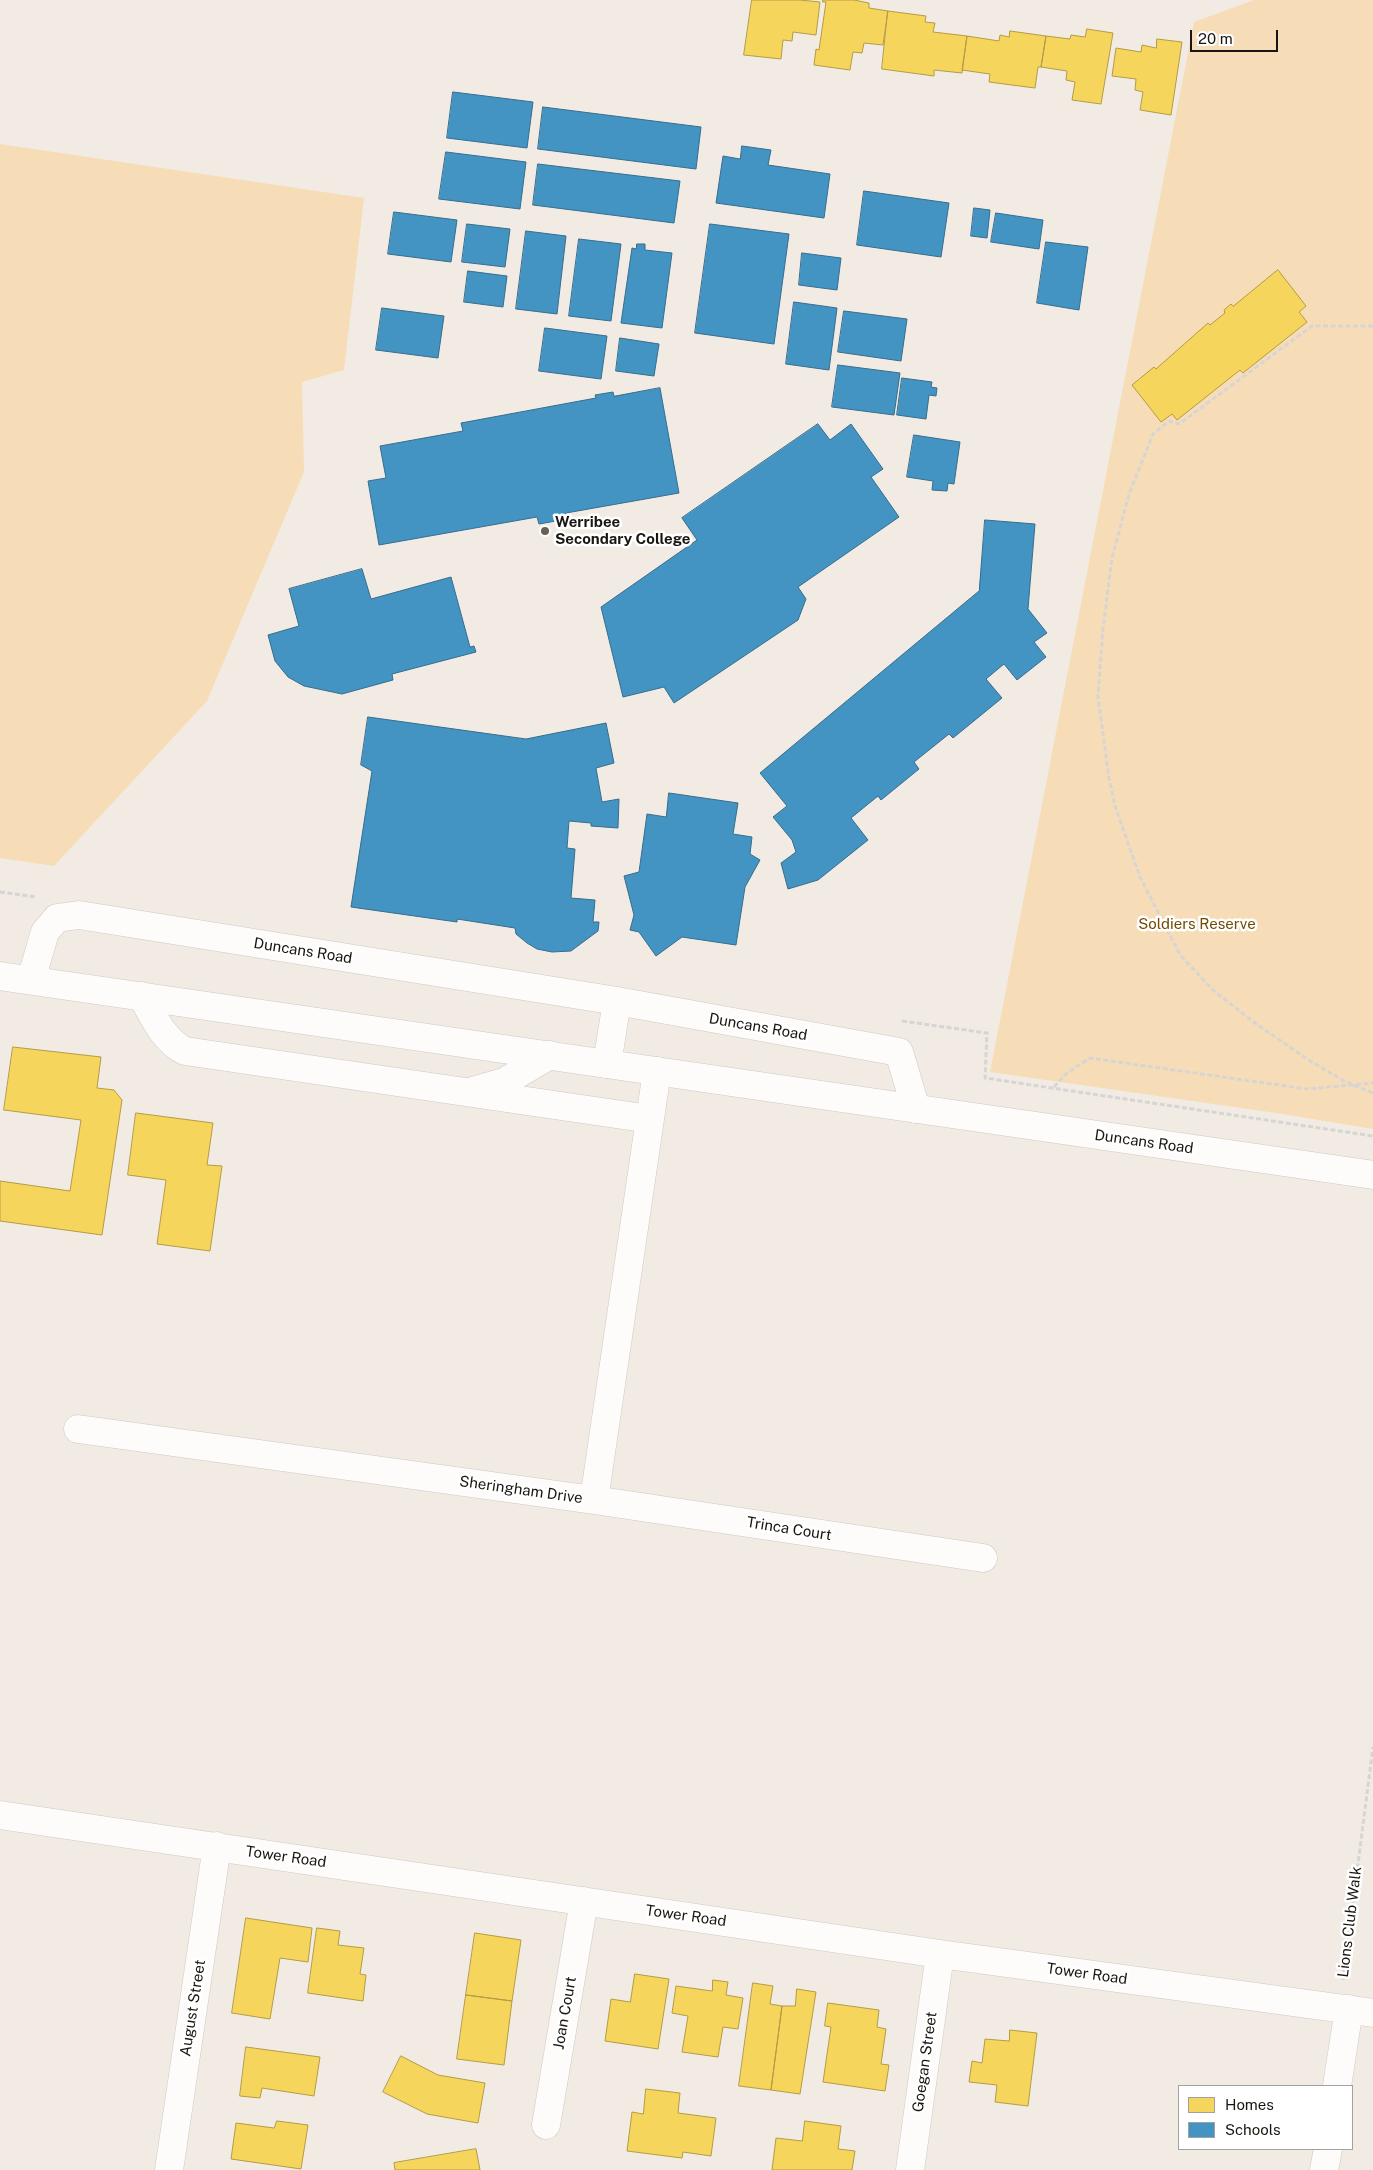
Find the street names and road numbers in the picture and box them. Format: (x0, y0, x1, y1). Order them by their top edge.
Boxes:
street label: Duncans Road (252, 934, 354, 968)
street label: Duncans Road (707, 1009, 809, 1045)
street label: Duncans Road (1093, 1126, 1195, 1158)
street label: Sheringham Drive (458, 1472, 584, 1508)
street label: Trinca Court (745, 1513, 833, 1545)
street label: Tower Road (244, 1842, 328, 1872)
street label: Lions Club Walk (1334, 1866, 1366, 1978)
street label: Tower Road (644, 1901, 728, 1931)
street label: August Street (176, 1958, 210, 2058)
street label: Tower Road (1045, 1959, 1129, 1989)
street label: Joan Court (550, 1975, 580, 2051)
street label: Goegan Street (909, 2011, 941, 2113)

